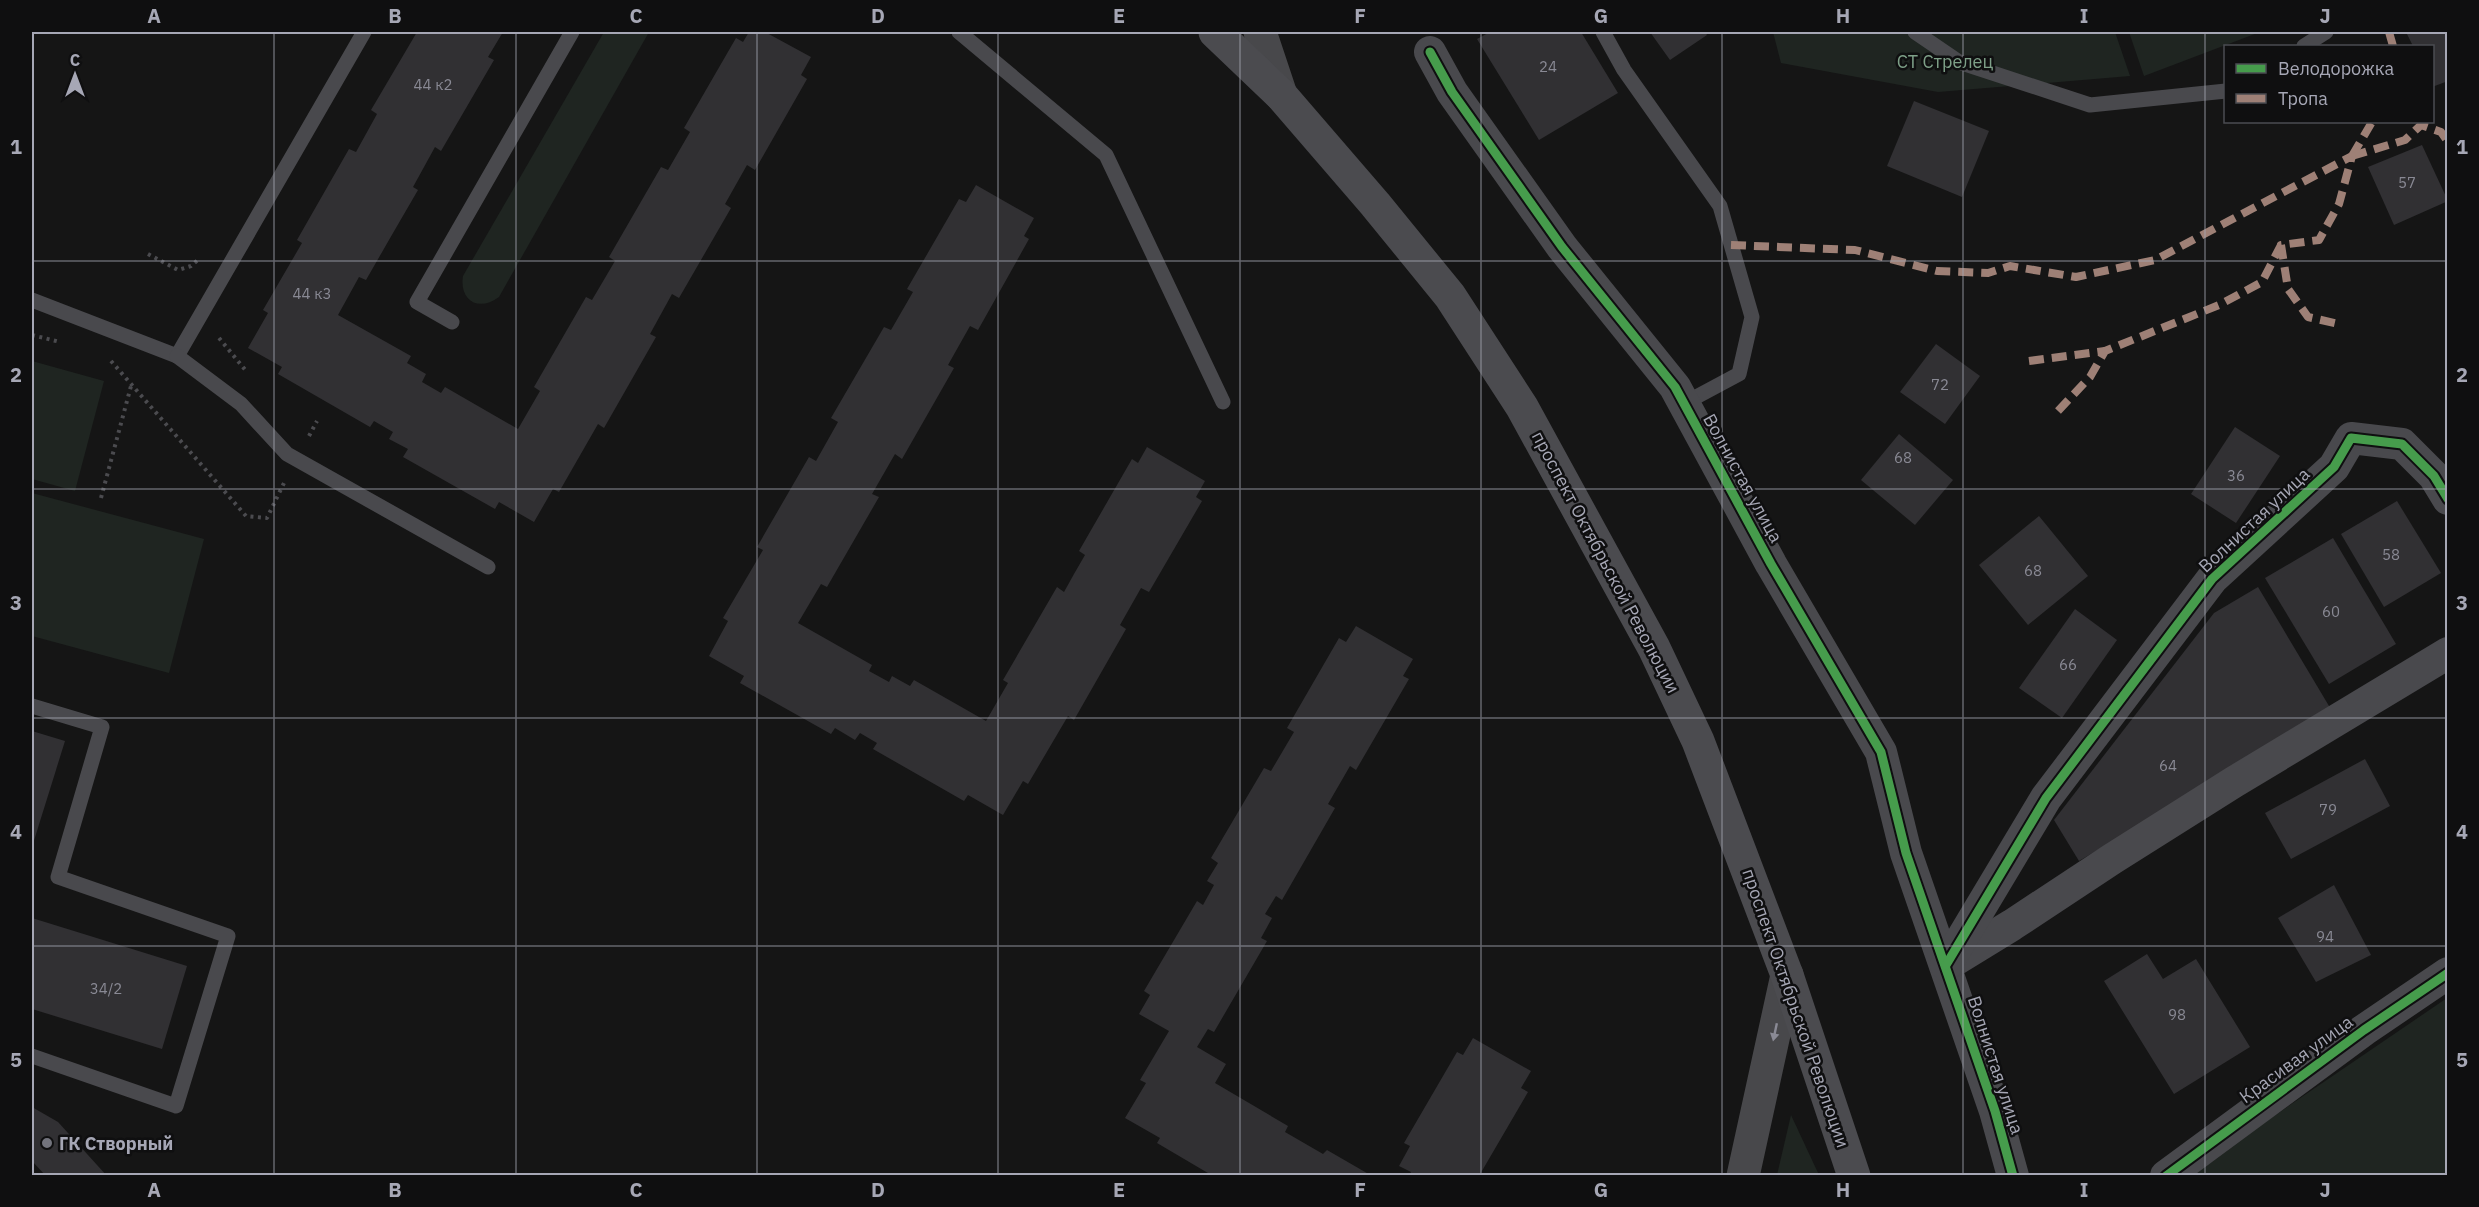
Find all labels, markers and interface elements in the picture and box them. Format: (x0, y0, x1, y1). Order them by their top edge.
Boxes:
text: A (147, 2, 161, 29)
text: B (388, 2, 402, 29)
text: C (629, 2, 643, 29)
text: D (871, 2, 885, 29)
text: E (1113, 2, 1125, 29)
text: F (1354, 2, 1366, 29)
text: G (1594, 2, 1608, 29)
text: H (1836, 2, 1850, 29)
text: I (2080, 2, 2088, 29)
text: J (2319, 2, 2331, 29)
north arrow (45, 45, 105, 105)
legend (2224, 45, 2434, 123)
text: С (70, 50, 80, 70)
park label: СТ Стрелец (1897, 50, 1993, 73)
house number: 24 (1539, 57, 1557, 76)
text: Велодорожка (2278, 57, 2394, 80)
house number: 44 к2 (414, 75, 452, 94)
text: Тропа (2278, 87, 2328, 110)
text: 1 (10, 133, 22, 160)
text: 1 (2456, 133, 2468, 160)
house number: 57 (2398, 173, 2416, 192)
house number: 44 к3 (293, 284, 331, 303)
text: 2 (10, 361, 22, 388)
text: 2 (2456, 361, 2468, 388)
house number: 72 (1931, 375, 1949, 394)
street label: Волнистая улица (1698, 410, 1788, 547)
street label: проспект Октябрьской Революции (1527, 427, 1685, 697)
house number: 68 (1894, 448, 1912, 467)
street label: Волнистая улица (2194, 462, 2315, 577)
house number: 36 (2227, 466, 2245, 485)
house number: 58 (2382, 545, 2400, 564)
house number: 68 (2024, 561, 2042, 580)
text: 3 (10, 589, 22, 616)
text: 3 (2456, 589, 2468, 616)
house number: 60 (2322, 602, 2340, 621)
house number: 66 (2059, 655, 2077, 674)
house number: 64 (2159, 756, 2177, 775)
house number: 79 (2319, 800, 2337, 819)
text: 4 (10, 818, 22, 845)
text: 4 (2456, 818, 2468, 845)
street label: проспект Октябрьской Революции (1737, 865, 1855, 1151)
house number: 94 (2316, 927, 2334, 946)
house number: 34/2 (90, 979, 122, 998)
street label: Волнистая улица (1963, 993, 2029, 1137)
house number: 98 (2168, 1005, 2186, 1024)
street label: Красивая улица (2235, 1010, 2358, 1108)
one-way arrow (1770, 1023, 1779, 1042)
text: 5 (10, 1046, 22, 1073)
text: 5 (2456, 1046, 2468, 1073)
place label: ГК Створный (59, 1132, 173, 1155)
marker: ГК Створный (40, 1136, 54, 1150)
text: A (147, 1176, 161, 1203)
text: B (388, 1176, 402, 1203)
text: C (629, 1176, 643, 1203)
text: D (871, 1176, 885, 1203)
text: E (1113, 1176, 1125, 1203)
text: F (1354, 1176, 1366, 1203)
text: G (1594, 1176, 1608, 1203)
text: H (1836, 1176, 1850, 1203)
text: I (2080, 1176, 2088, 1203)
text: J (2319, 1176, 2331, 1203)

